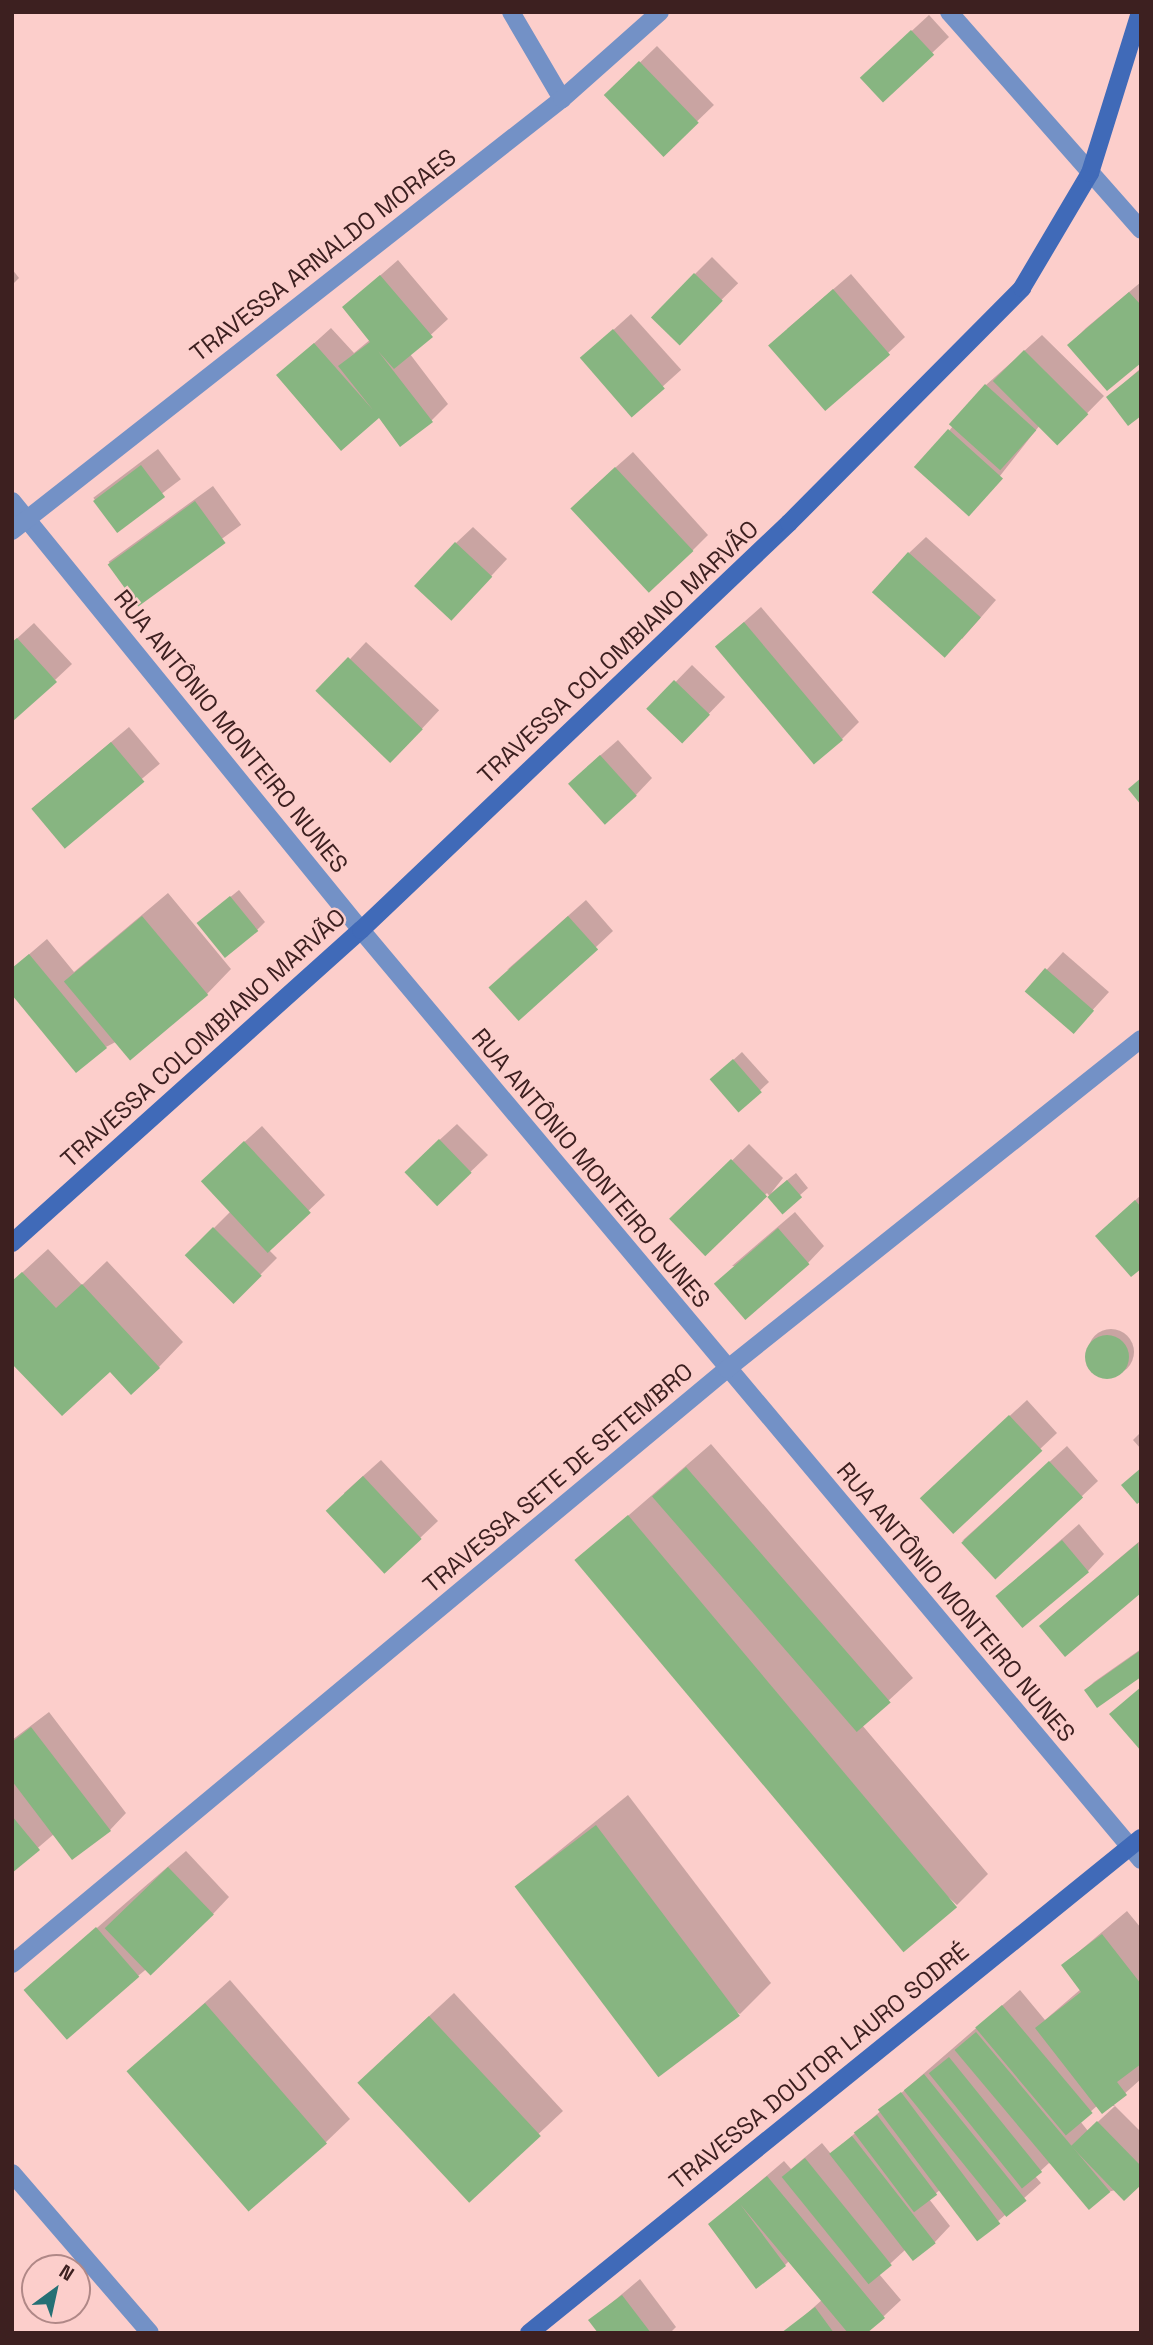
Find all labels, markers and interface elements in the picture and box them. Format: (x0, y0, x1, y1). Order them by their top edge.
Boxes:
street label: TRAVESSA ARNALDO MORAES (184, 142, 462, 368)
street label: TRAVESSA COLOMBIANO MARVÃO (472, 514, 764, 790)
street label: RUA ANTÔNIO MONTEIRO NUNES (108, 584, 354, 878)
street label: TRAVESSA COLOMBIANO MARVÃO (55, 902, 351, 1174)
street label: RUA ANTÔNIO MONTEIRO NUNES (465, 1022, 717, 1314)
street label: TRAVESSA SETE DE SETEMBRO (417, 1357, 699, 1599)
street label: RUA ANTÔNIO MONTEIRO NUNES (830, 1456, 1082, 1748)
street label: TRAVESSA DOUTOR LAURO SODRÉ (664, 1936, 974, 2196)
north arrow (21, 2254, 91, 2324)
text: N (54, 2259, 79, 2287)

